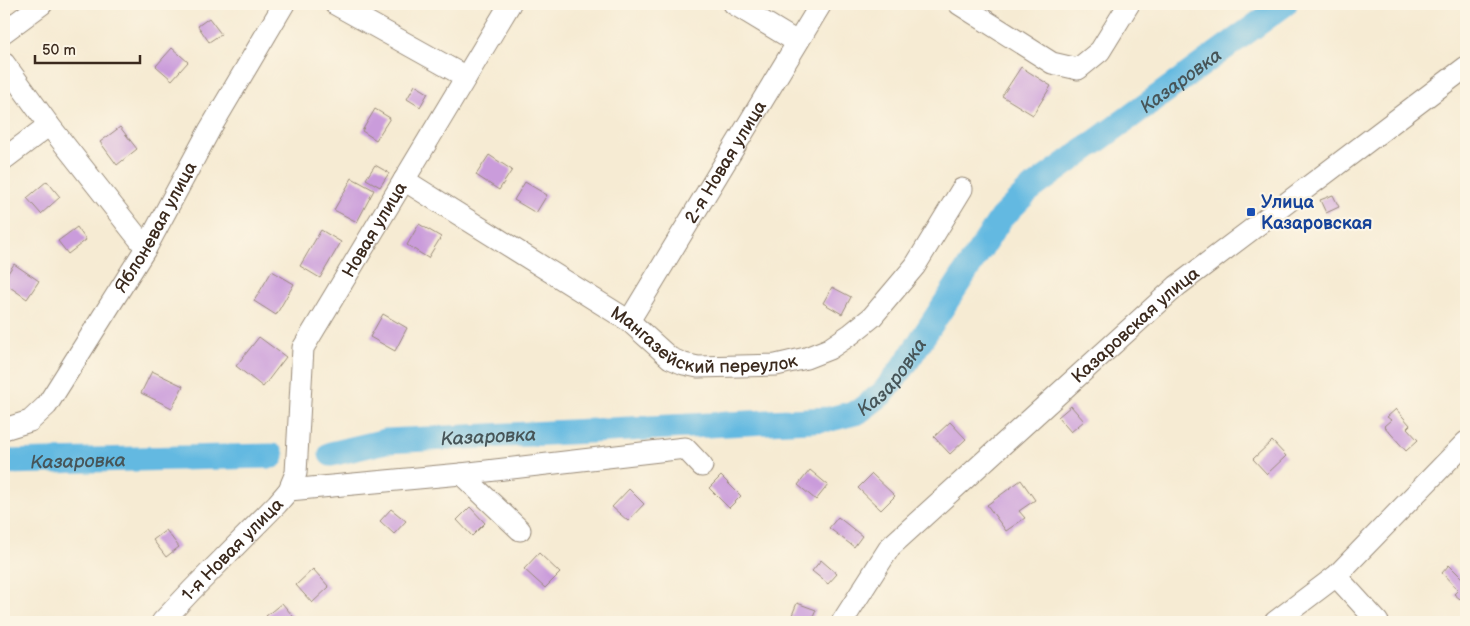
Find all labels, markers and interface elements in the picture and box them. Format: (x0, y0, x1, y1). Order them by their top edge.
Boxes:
scale bar (35, 32, 140, 64)
text: 50 m (42, 41, 76, 60)
water label: Казаровка (1136, 44, 1227, 119)
street label: 2-я Новая улица (681, 97, 771, 227)
street label: Яблоневая улица (110, 158, 202, 297)
street label: Новая улица (338, 178, 412, 281)
place label: Улица Казаровская (1261, 192, 1372, 234)
marker: Улица Казаровская (1245, 206, 1257, 218)
street label: Казаровская улица (1067, 263, 1204, 388)
street label: Мангазейский переулок (607, 302, 800, 378)
water label: Казаровка (853, 334, 932, 422)
water label: Казаровка (440, 424, 537, 451)
water label: Казаровка (30, 449, 126, 474)
street label: 1-я Новая улица (177, 494, 288, 605)

